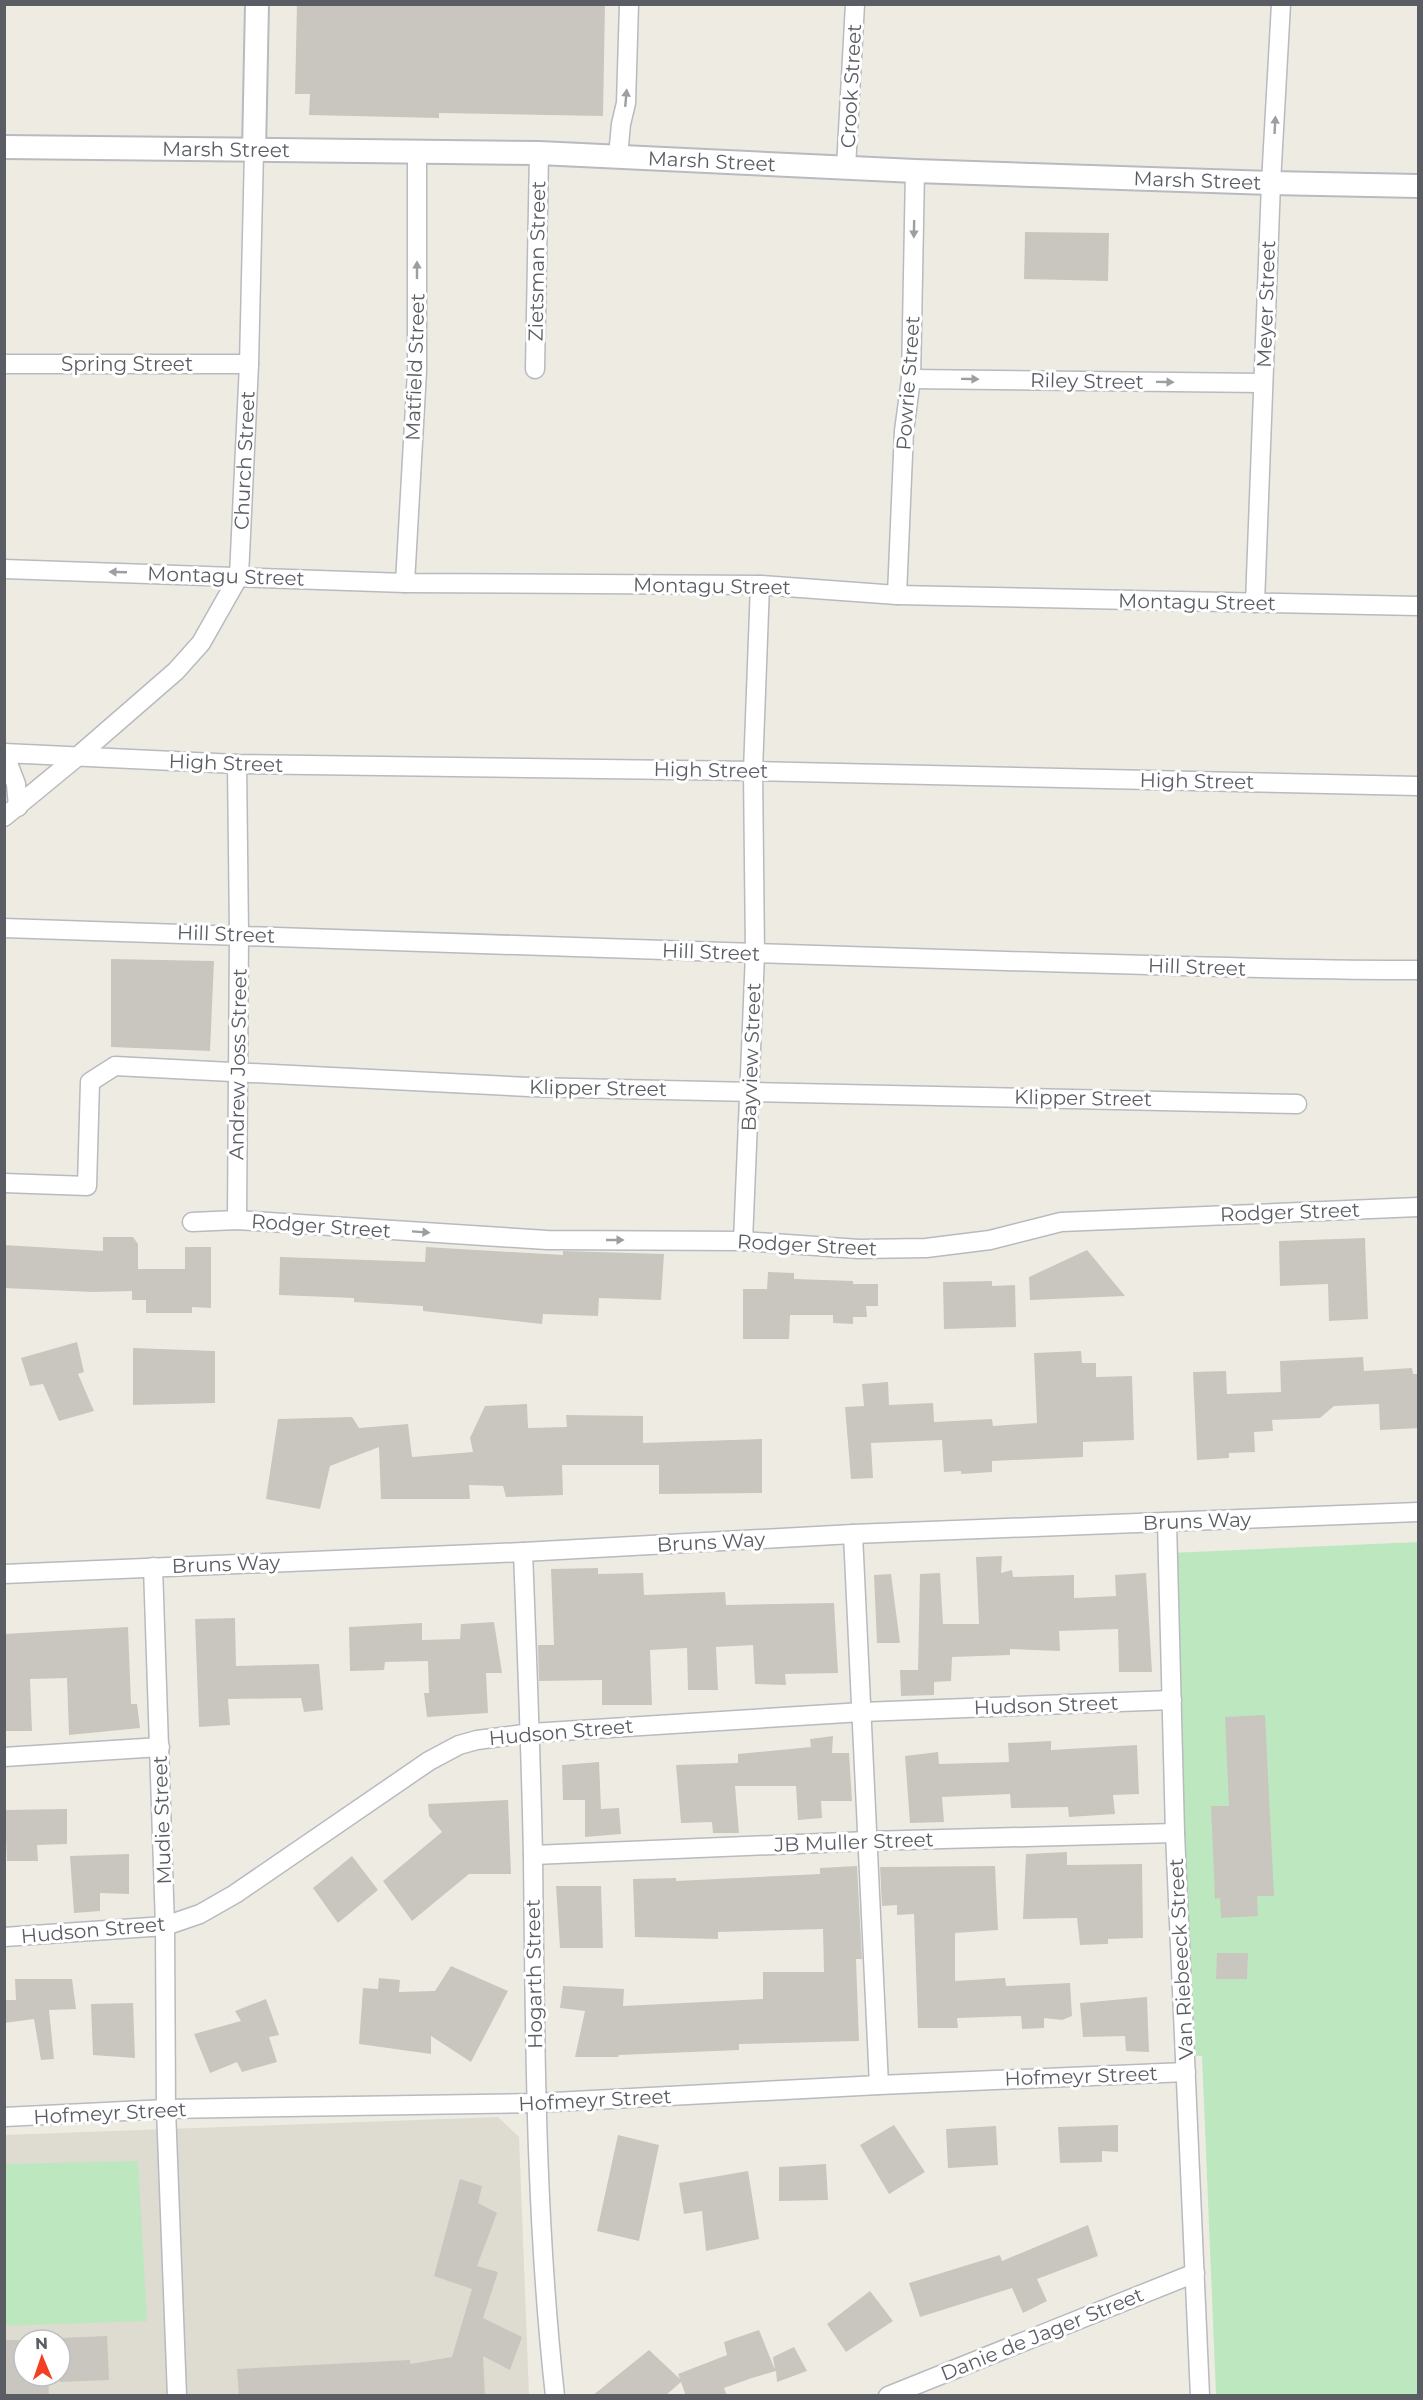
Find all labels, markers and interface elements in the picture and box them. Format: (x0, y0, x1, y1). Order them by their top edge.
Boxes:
street label: Crook Street (836, 23, 866, 149)
one-way arrow (621, 89, 631, 108)
one-way arrow (1270, 115, 1279, 134)
street label: Marsh Street (162, 137, 290, 162)
street label: Marsh Street (647, 146, 776, 176)
street label: Marsh Street (1133, 166, 1262, 195)
street label: Zietsman Street (524, 180, 550, 342)
one-way arrow (909, 220, 919, 239)
street label: Meyer Street (1252, 240, 1280, 368)
one-way arrow (412, 261, 422, 280)
street label: Matfield Street (400, 293, 430, 441)
street label: Powrie Street (891, 315, 925, 451)
street label: Spring Street (61, 352, 193, 376)
street label: Riley Street (1030, 368, 1144, 394)
one-way arrow (960, 374, 979, 384)
one-way arrow (1155, 377, 1174, 387)
street label: Church Street (229, 390, 260, 530)
street label: Montagu Street (147, 561, 305, 591)
one-way arrow (108, 568, 127, 577)
street label: Montagu Street (633, 573, 791, 599)
street label: Montagu Street (1118, 589, 1276, 615)
street label: High Street (168, 749, 284, 777)
street label: High Street (654, 757, 768, 783)
street label: High Street (1140, 768, 1254, 794)
street label: Hill Street (177, 920, 275, 948)
street label: Hill Street (662, 938, 760, 966)
street label: Hill Street (1148, 953, 1246, 981)
street label: Andrew Joss Street (224, 968, 252, 1160)
street label: Bayview Street (736, 982, 766, 1132)
street label: Klipper Street (529, 1075, 667, 1101)
street label: Klipper Street (1014, 1085, 1152, 1111)
street label: Rodger Street (1220, 1198, 1360, 1226)
street label: Rodger Street (250, 1209, 392, 1243)
one-way arrow (411, 1227, 430, 1237)
street label: Rodger Street (736, 1229, 878, 1261)
one-way arrow (606, 1235, 625, 1245)
street label: Bruns Way (1142, 1507, 1252, 1535)
street label: Bruns Way (656, 1527, 766, 1557)
street label: Bruns Way (171, 1550, 281, 1578)
street label: Hudson Street (973, 1690, 1119, 1720)
street label: Hudson Street (488, 1714, 634, 1750)
street label: Mudie Street (148, 1755, 176, 1885)
street label: JB Muller Street (773, 1827, 934, 1857)
street label: Van Riebeeck Street (1164, 1858, 1198, 2060)
street label: Hogarth Street (521, 1899, 547, 2049)
street label: Hudson Street (20, 1912, 166, 1948)
street label: Hofmeyr Street (1004, 2061, 1158, 2091)
street label: Hofmeyr Street (518, 2084, 672, 2116)
street label: Hofmeyr Street (33, 2097, 187, 2129)
street label: Danie de Jager Street (937, 2282, 1147, 2386)
north arrow (12, 2328, 72, 2388)
text: N (35, 2334, 48, 2353)

